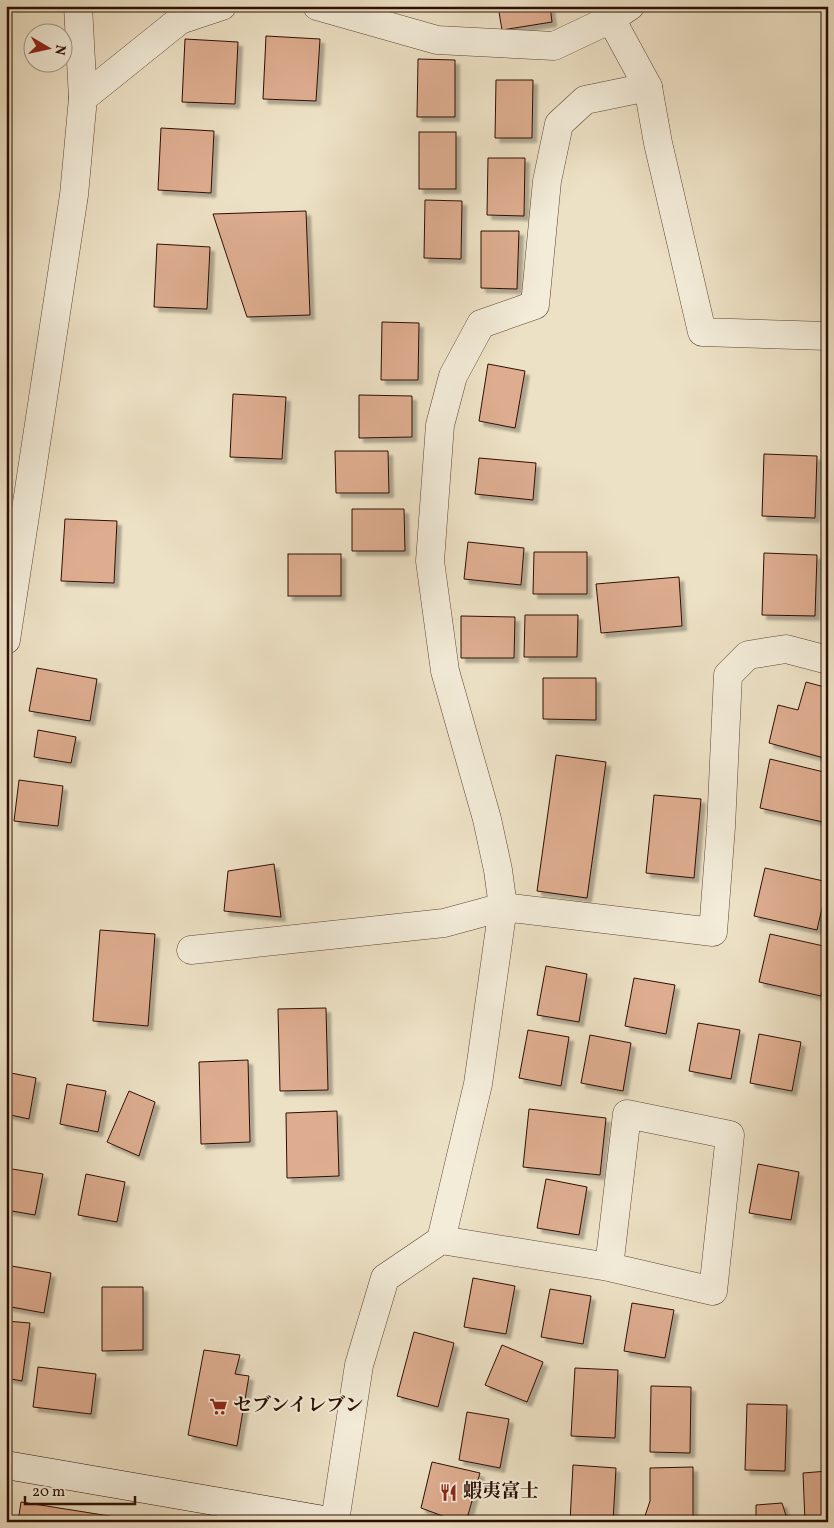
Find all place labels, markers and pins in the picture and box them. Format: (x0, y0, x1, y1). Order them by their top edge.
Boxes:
place label: セブンイレブン (233, 1393, 364, 1419)
supermarket icon: セブンイレブン (209, 1396, 229, 1416)
place label: 蝦夷富士 (463, 1479, 539, 1505)
restaurant icon: 蝦夷富士 (439, 1482, 459, 1502)

